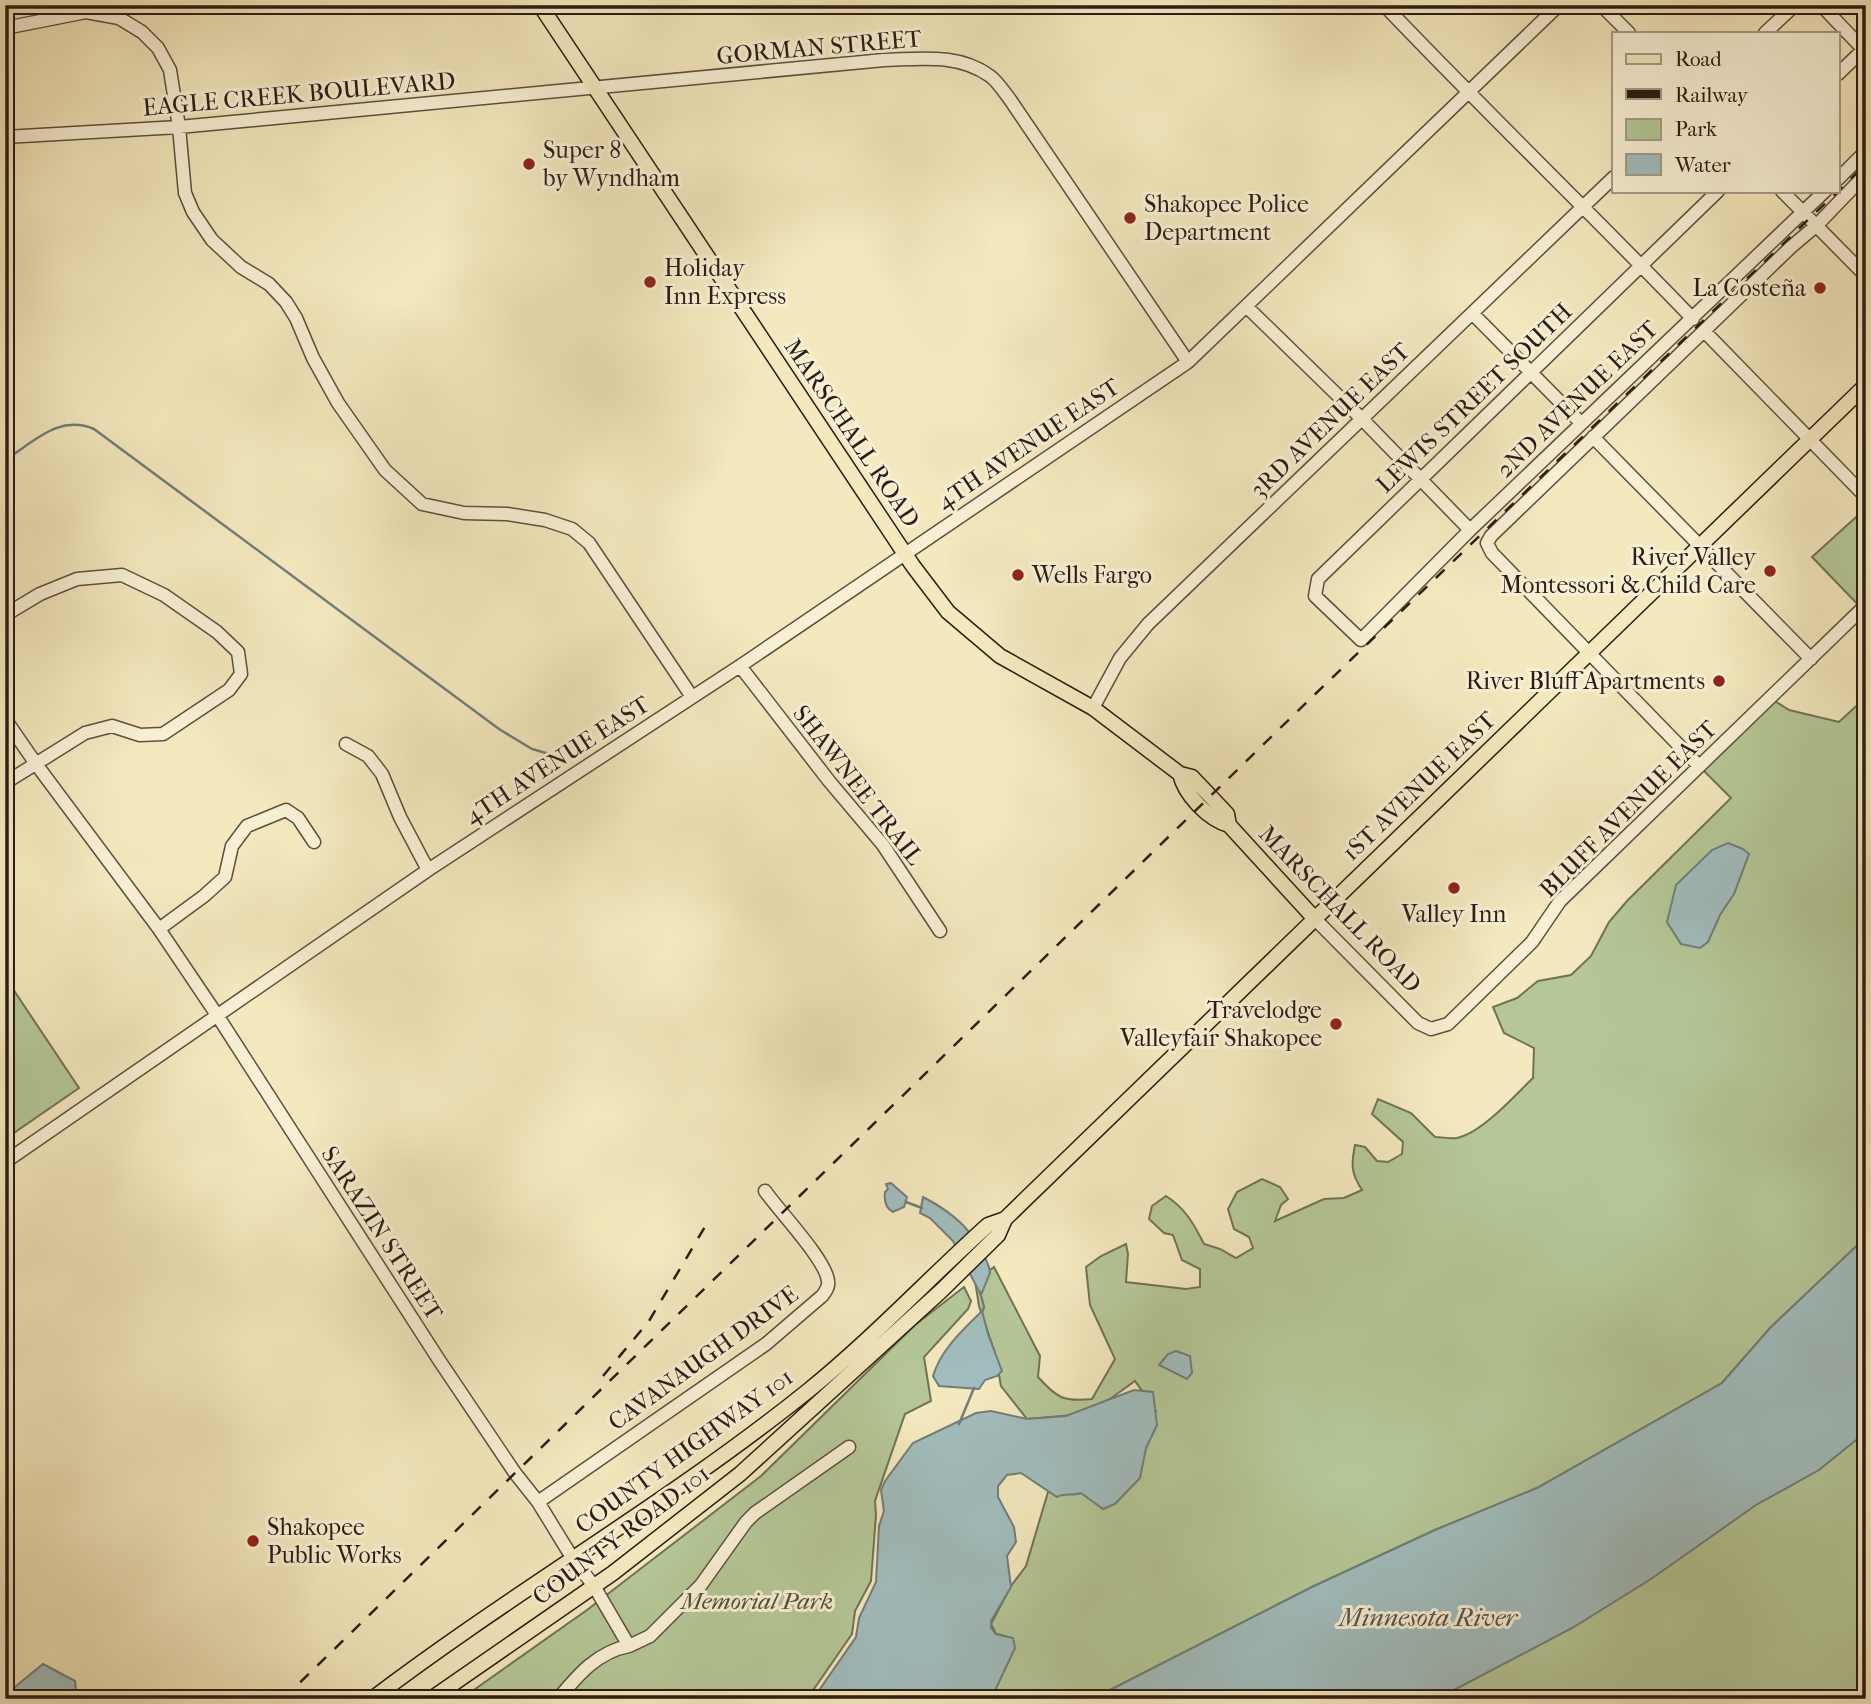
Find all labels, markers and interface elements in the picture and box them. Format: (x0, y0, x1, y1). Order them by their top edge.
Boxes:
street label: GORMAN STREET (715, 24, 923, 70)
legend (1612, 32, 1840, 192)
text: Road (1675, 47, 1722, 71)
street label: EAGLE CREEK BOULEVARD (141, 66, 457, 122)
text: Railway (1675, 83, 1749, 107)
text: Park (1675, 117, 1717, 141)
place label: Super 8 by Wyndham (542, 136, 680, 192)
text: Water (1674, 153, 1731, 177)
marker: Super 8 by Wyndham (521, 156, 537, 172)
place label: Shakopee Police Department (1144, 190, 1309, 246)
marker: Shakopee Police Department (1122, 210, 1138, 226)
place label: Holiday Inn Express (664, 254, 786, 310)
marker: Holiday Inn Express (642, 274, 658, 290)
place label: La Costeña (1693, 274, 1807, 302)
marker: La Costeña (1812, 280, 1828, 296)
street label: LEWIS STREET SOUTH (1370, 297, 1578, 499)
street label: 2ND AVENUE EAST (1490, 314, 1664, 483)
street label: MARSCHALL ROAD (779, 333, 925, 533)
street label: 3RD AVENUE EAST (1245, 336, 1416, 503)
street label: 4TH AVENUE EAST (931, 372, 1125, 516)
place label: River Valley Montessori & Child Care (1501, 543, 1757, 599)
place label: Wells Fargo (1031, 561, 1152, 589)
marker: River Valley Montessori & Child Care (1762, 563, 1778, 579)
marker: Wells Fargo (1010, 567, 1026, 583)
place label: River Bluff Apartments (1466, 667, 1705, 695)
marker: River Bluff Apartments (1711, 673, 1727, 689)
street label: 4TH AVENUE EAST (460, 689, 655, 830)
street label: SHAWNEE TRAIL (787, 700, 929, 871)
street label: 1ST AVENUE EAST (1337, 705, 1502, 866)
street label: BLUFF AVENUE EAST (1534, 714, 1723, 903)
street label: MARSCHALL ROAD (1253, 820, 1427, 998)
marker: Valley Inn (1446, 880, 1462, 896)
place label: Valley Inn (1401, 900, 1507, 928)
place label: Travelodge Valleyfair Shakopee (1119, 996, 1322, 1052)
marker: Travelodge Valleyfair Shakopee (1328, 1016, 1344, 1032)
street label: SARAZIN STREET (315, 1141, 449, 1326)
street label: CAVANAUGH DRIVE (603, 1280, 803, 1436)
street label: COUNTY HIGHWAY 101 (570, 1363, 798, 1539)
street label: COUNTY ROAD 101 (527, 1459, 715, 1611)
place label: Shakopee Public Works (267, 1513, 402, 1569)
marker: Shakopee Public Works (245, 1533, 261, 1549)
park label: Memorial Park (679, 1587, 833, 1615)
water label: Minnesota River (1337, 1602, 1519, 1633)

